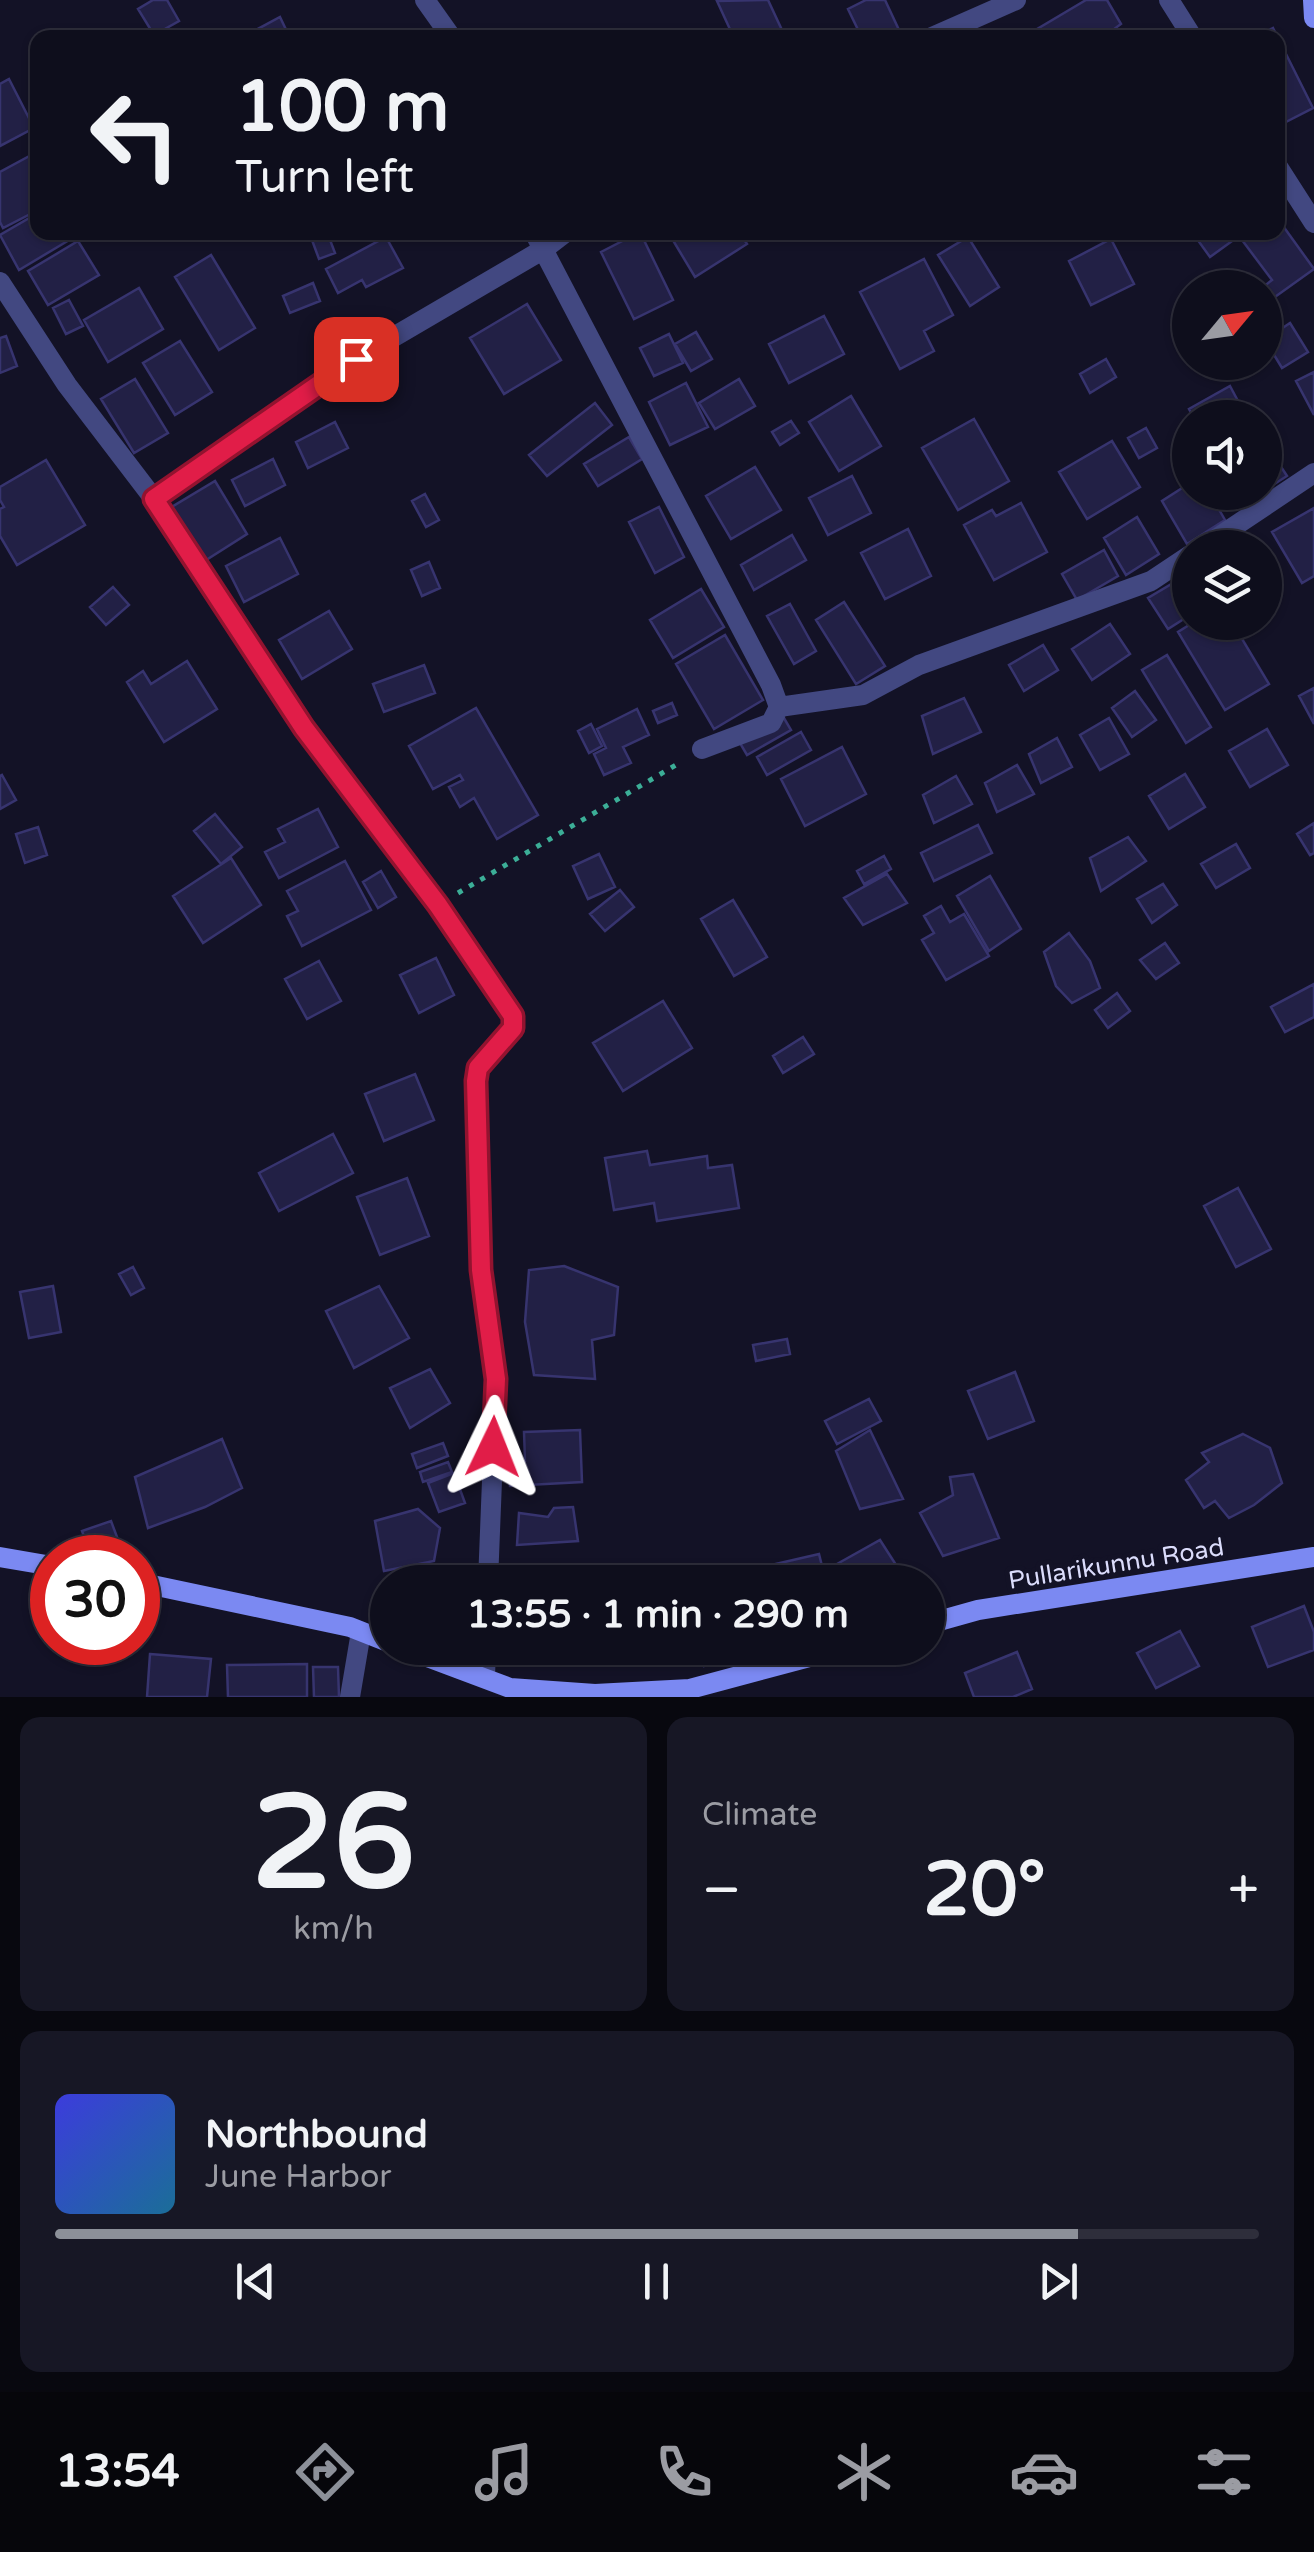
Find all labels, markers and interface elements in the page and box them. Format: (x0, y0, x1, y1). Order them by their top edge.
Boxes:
text: 100 m (235, 66, 449, 150)
icon: left (70, 70, 200, 200)
text: Turn left (235, 151, 414, 205)
north arrow (1172, 270, 1282, 380)
map controls (1172, 270, 1282, 640)
pin (314, 317, 399, 402)
icon: arrive (329, 332, 384, 387)
button: sound (1172, 400, 1282, 510)
button: layers (1172, 530, 1282, 640)
position arrow (441, 1395, 545, 1499)
street label: Pullarikunnu Road (1006, 1532, 1226, 1596)
speed limit sign: 30 (30, 1535, 160, 1665)
text: 13:55 · 1 min · 290 m (466, 1592, 849, 1638)
text: 26 (252, 1767, 415, 1923)
text: Climate (702, 1796, 817, 1834)
text: 20° (923, 1845, 1046, 1935)
text: − (702, 1858, 741, 1924)
text: + (1228, 1858, 1259, 1924)
text: km/h (293, 1910, 374, 1948)
text: Northbound (205, 2112, 428, 2158)
text: June Harbor (205, 2158, 392, 2196)
icon: previous (228, 2254, 283, 2309)
icon: pause (629, 2254, 684, 2309)
icon: next (1031, 2254, 1086, 2309)
icon: directions (290, 2437, 360, 2507)
icon: music (469, 2437, 539, 2507)
icon: phone (649, 2437, 719, 2507)
icon: climate (829, 2437, 899, 2507)
icon: car (1009, 2437, 1079, 2507)
icon: filters (1189, 2437, 1259, 2507)
text: 13:54 (55, 2445, 180, 2499)

